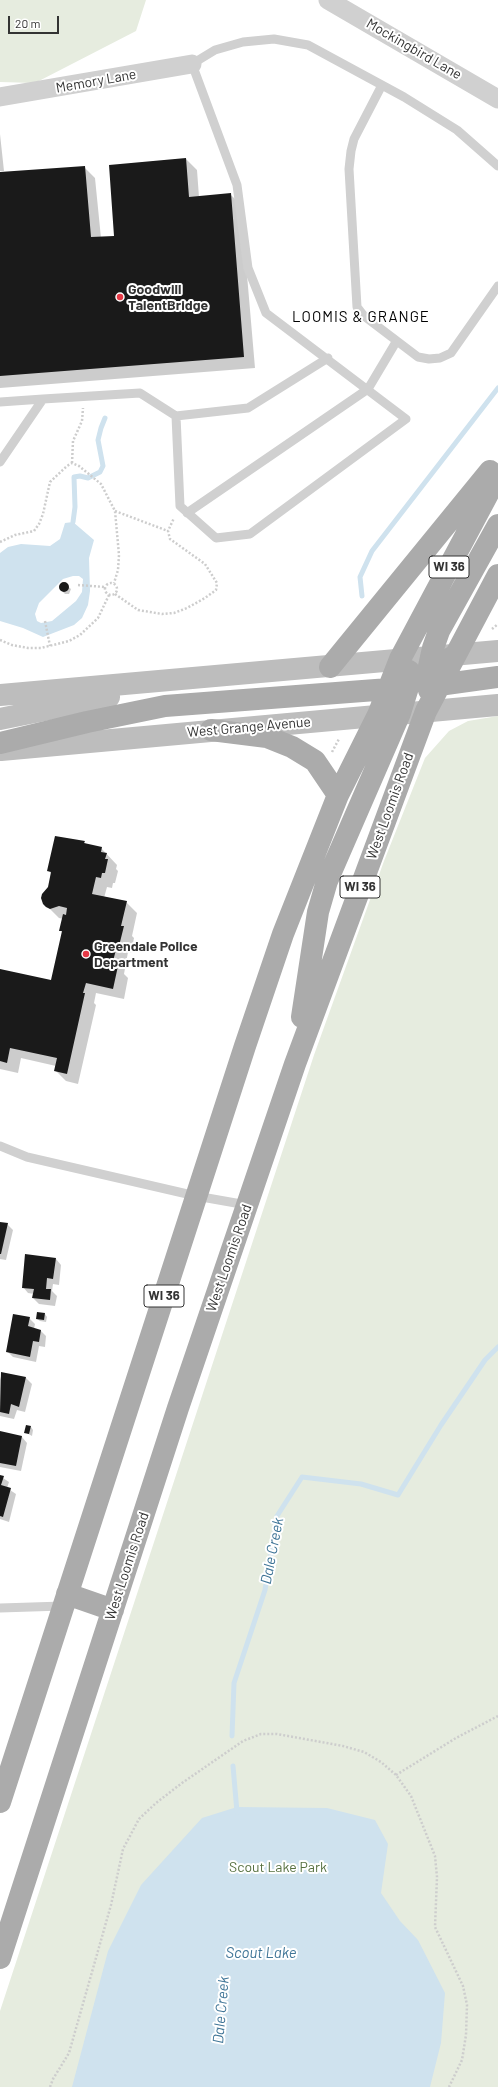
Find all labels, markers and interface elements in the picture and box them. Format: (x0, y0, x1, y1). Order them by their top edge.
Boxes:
scale bar (10, 8, 61, 34)
street label: Mockingbird Lane (363, 15, 465, 83)
text: 20 m (15, 16, 41, 30)
street label: Memory Lane (54, 66, 138, 96)
place label: Goodwill TalentBridge (128, 281, 208, 314)
marker: Goodwill TalentBridge (115, 292, 125, 302)
district label: LOOMIS & GRANGE (292, 308, 430, 326)
road number: WI 36 (429, 556, 469, 578)
street label: West Grange Avenue (186, 713, 312, 741)
street label: West Loomis Road (363, 750, 417, 862)
road number: WI 36 (340, 876, 380, 898)
place label: Greendale Police Department (94, 938, 198, 970)
marker: Greendale Police Department (81, 949, 91, 959)
street label: West Loomis Road (203, 1202, 255, 1314)
road number: WI 36 (144, 1285, 184, 1307)
street label: West Loomis Road (102, 1510, 152, 1622)
water label: Dale Creek (257, 1516, 287, 1586)
park label: Scout Lake Park (229, 1859, 327, 1875)
water label: Scout Lake (226, 1944, 296, 1962)
water label: Dale Creek (209, 1976, 233, 2044)

